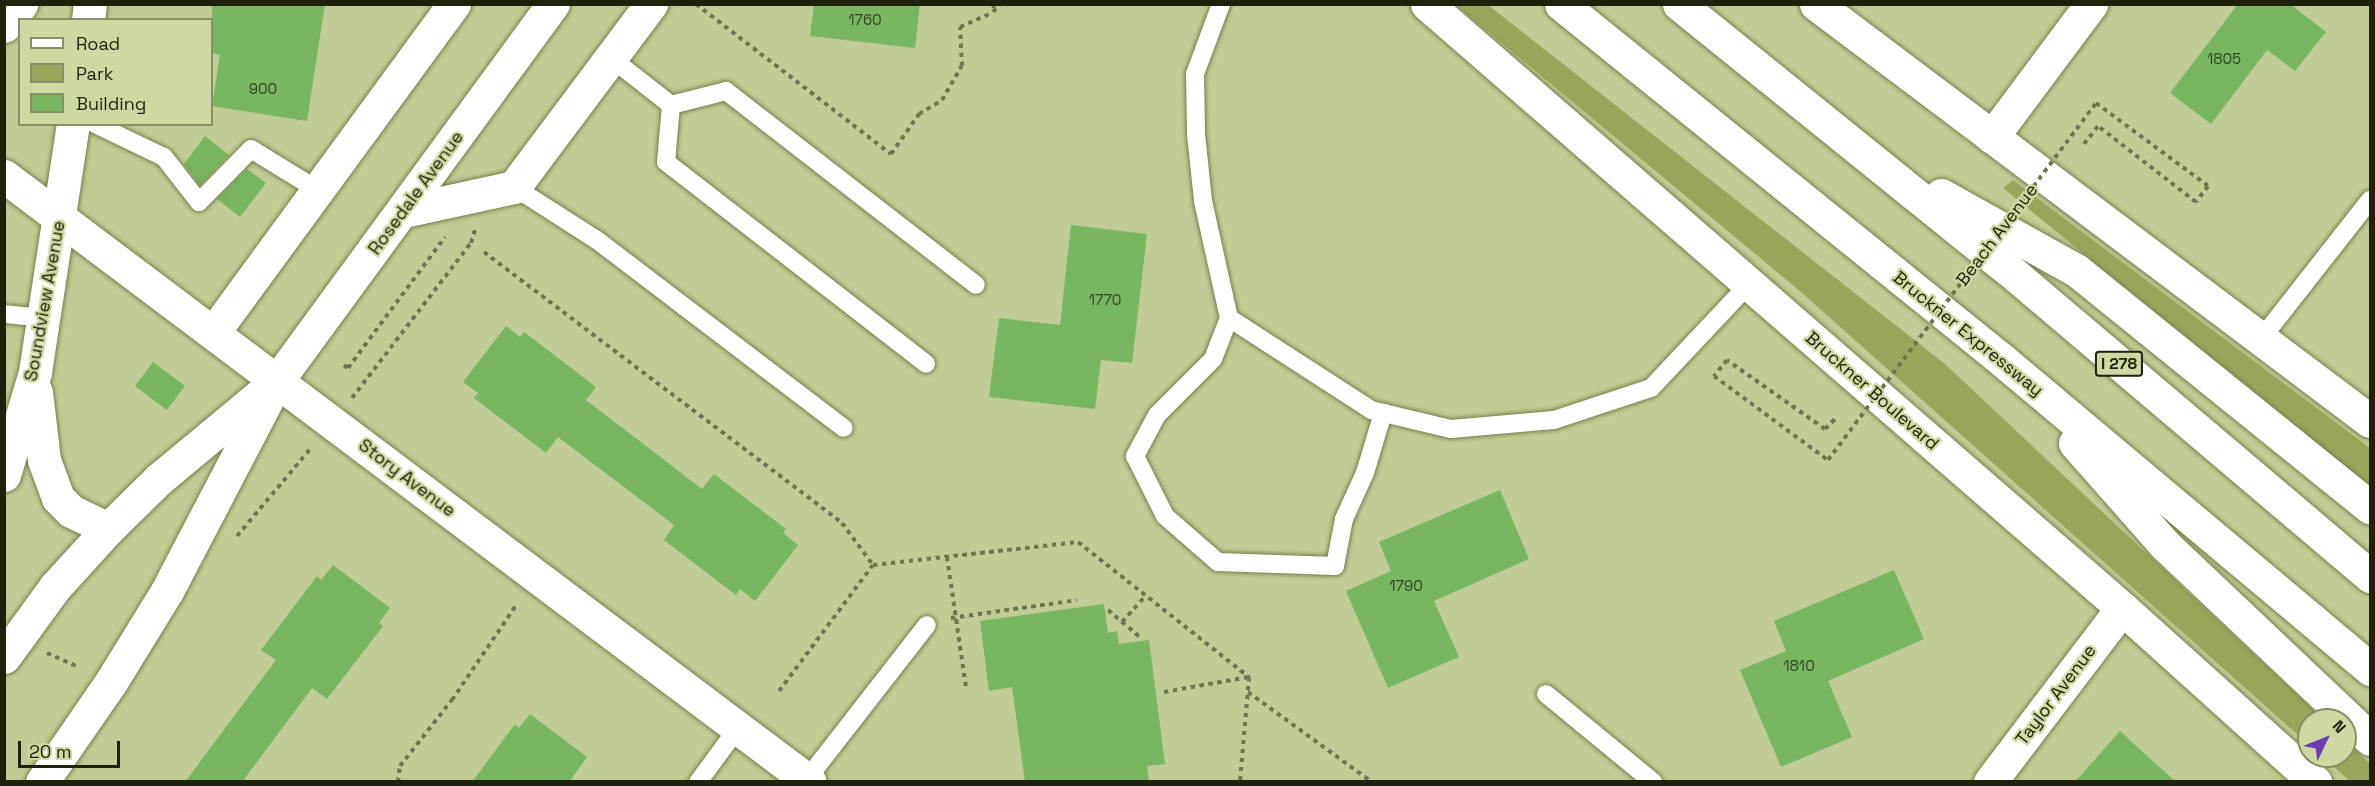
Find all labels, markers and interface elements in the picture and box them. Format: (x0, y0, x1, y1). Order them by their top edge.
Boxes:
house number: 1760 (848, 11, 882, 29)
legend (18, 18, 213, 126)
text: Road (76, 32, 120, 55)
house number: 1805 (2207, 50, 2241, 68)
text: Park (76, 62, 113, 85)
house number: 900 (249, 80, 277, 98)
text: Building (76, 92, 146, 115)
street label: Rosedale Avenue (364, 127, 468, 259)
street label: Beach Avenue (1951, 180, 2043, 290)
street label: Soundview Avenue (20, 219, 70, 383)
street label: Bruckner Expressway (1889, 267, 2047, 401)
house number: 1770 (1089, 291, 1121, 309)
street label: Bruckner Boulevard (1801, 327, 1943, 455)
road number: I 278 (2094, 351, 2144, 377)
street label: Story Avenue (354, 434, 460, 522)
house number: 1790 (1389, 577, 1423, 595)
street label: Taylor Avenue (2011, 640, 2101, 750)
house number: 1810 (1783, 657, 1815, 675)
north arrow (2297, 708, 2357, 768)
text: N (2328, 716, 2350, 738)
scale bar (21, 729, 123, 767)
text: 20 m (29, 740, 72, 763)

